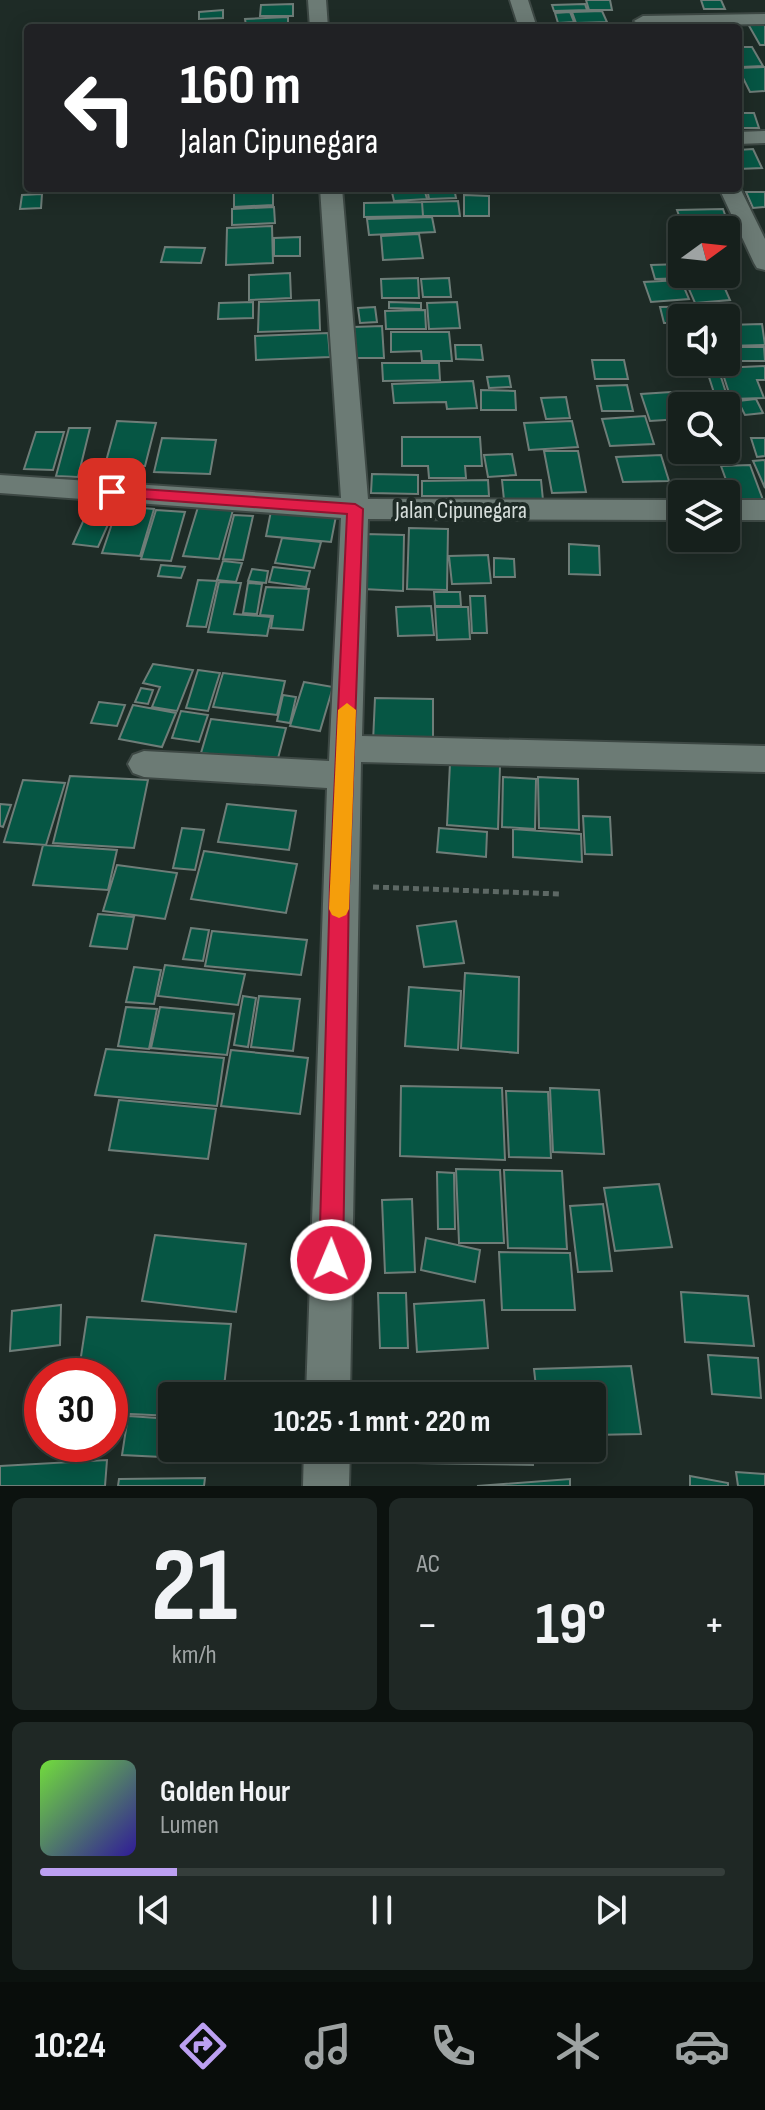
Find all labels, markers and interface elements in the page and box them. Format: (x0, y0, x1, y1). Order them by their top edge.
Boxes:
text: 160 m (180, 53, 301, 120)
icon: left (48, 56, 152, 160)
text: Jalan Cipunegara (180, 121, 378, 164)
north arrow (668, 216, 740, 288)
map controls (668, 216, 740, 552)
button: sound (668, 304, 740, 376)
button: search (668, 392, 740, 464)
pin (78, 458, 146, 526)
icon: arrive (90, 470, 134, 514)
button: layers (668, 480, 740, 552)
street label: Jalan Cipunegara (394, 496, 527, 525)
position arrow (289, 1218, 373, 1302)
speed limit sign: 30 (24, 1358, 128, 1462)
text: 10:25 · 1 mnt · 220 m (274, 1404, 490, 1440)
text: 21 (151, 1525, 237, 1650)
text: AC (417, 1549, 440, 1580)
text: 19° (535, 1589, 606, 1661)
text: − (417, 1599, 438, 1652)
text: + (703, 1599, 725, 1652)
text: km/h (172, 1640, 217, 1671)
text: Golden Hour (160, 1774, 290, 1810)
text: Lumen (160, 1810, 219, 1841)
icon: previous (132, 1888, 176, 1932)
icon: pause (360, 1888, 404, 1932)
icon: next (589, 1888, 633, 1932)
icon: directions (175, 2018, 231, 2074)
icon: music (300, 2018, 356, 2074)
icon: phone (425, 2018, 481, 2074)
icon: climate (550, 2018, 606, 2074)
icon: car (674, 2018, 730, 2074)
text: 10:24 (34, 2025, 106, 2068)

